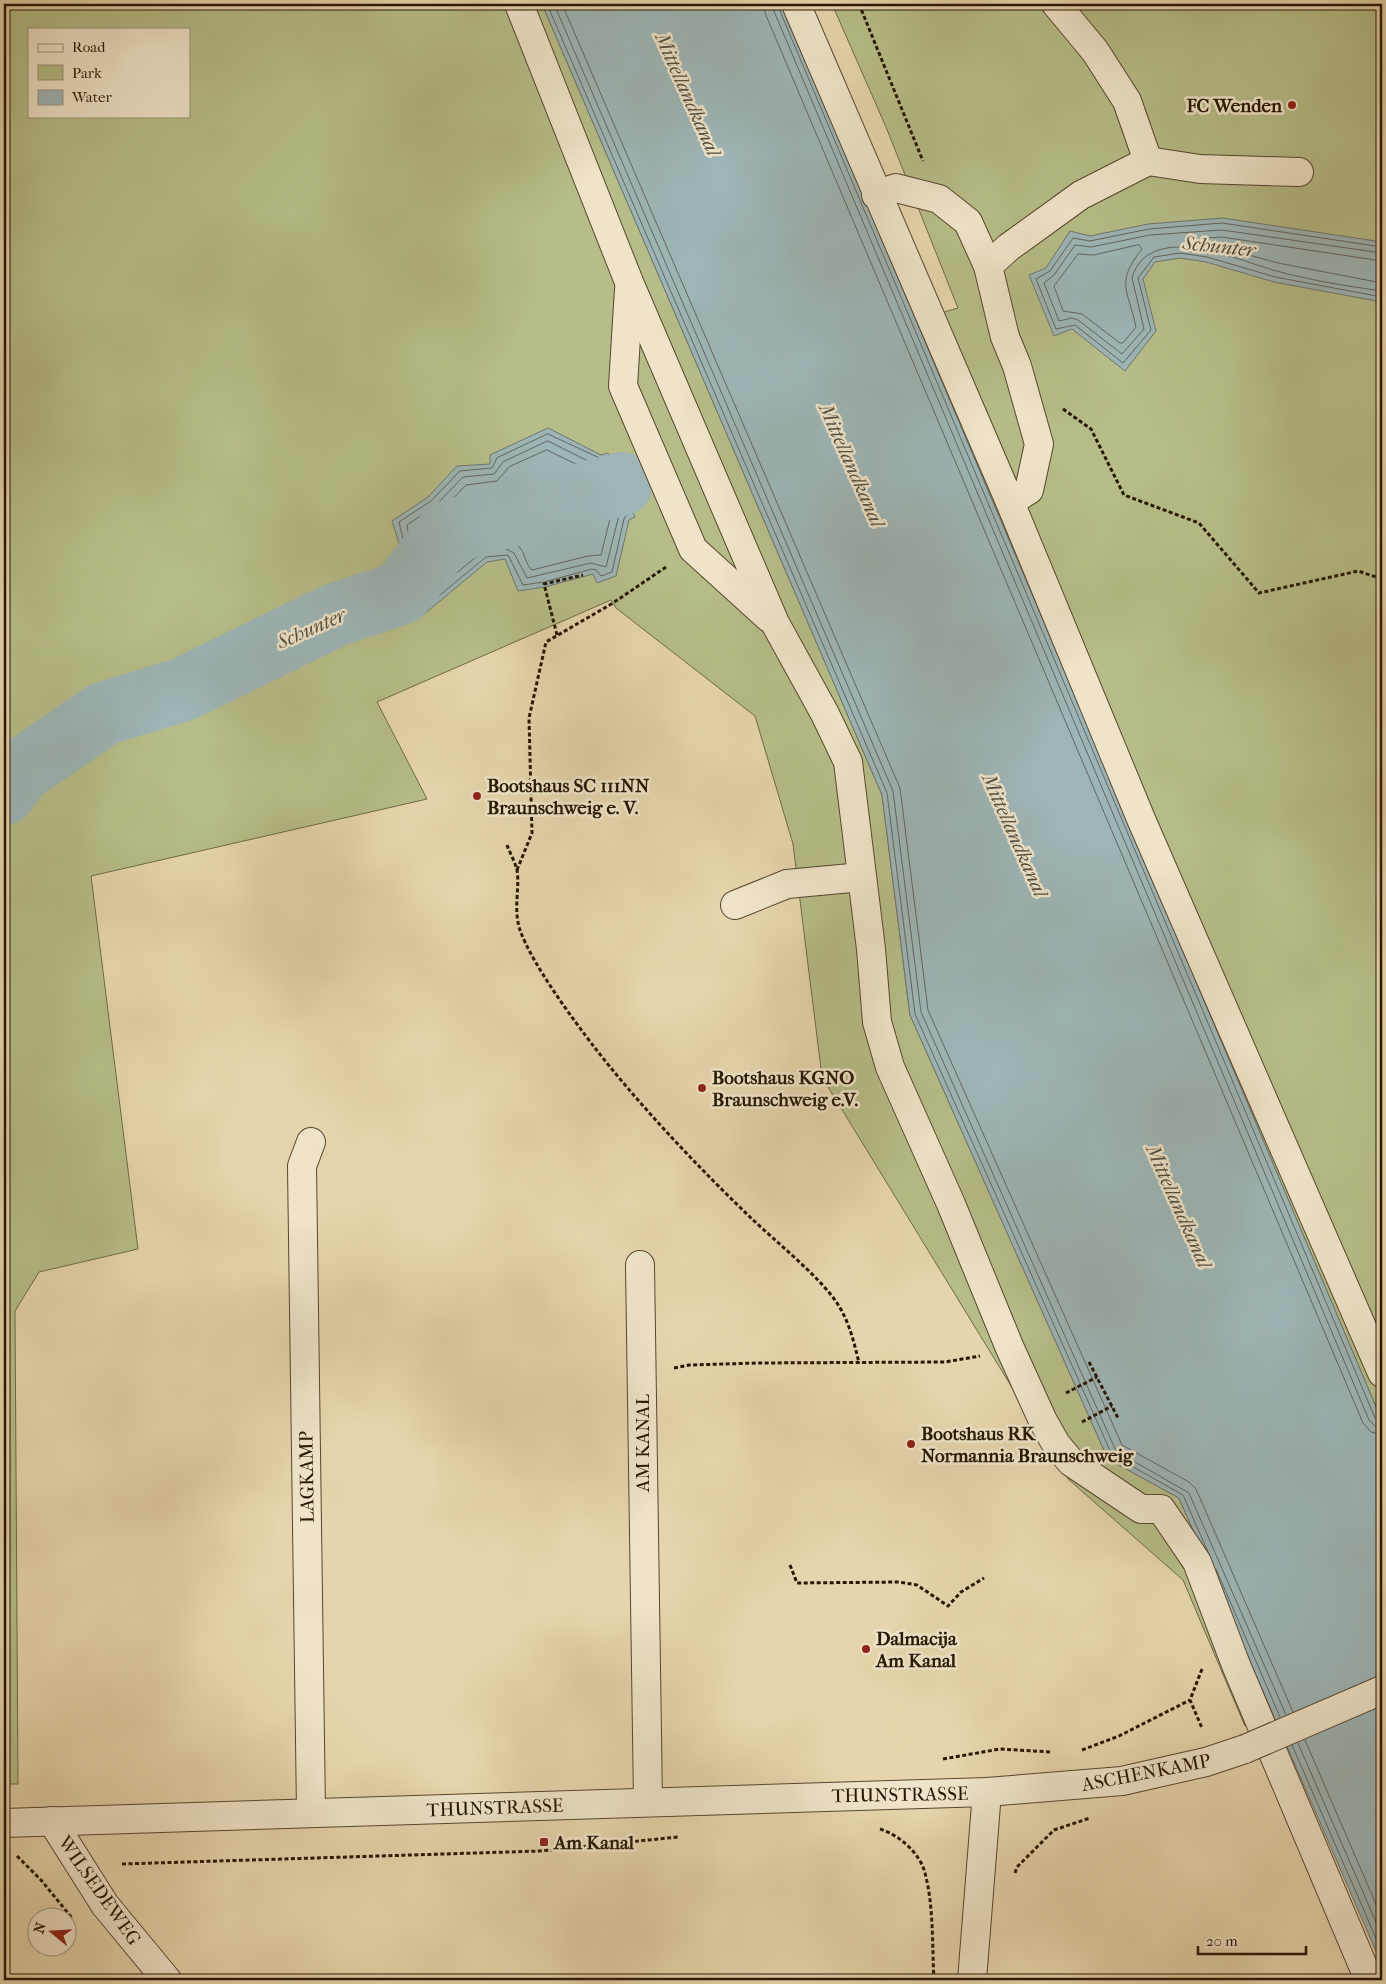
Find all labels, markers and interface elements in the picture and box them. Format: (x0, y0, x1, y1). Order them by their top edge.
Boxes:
water label: Mittellandkanal (649, 27, 726, 161)
legend (28, 28, 190, 118)
text: Road (72, 38, 106, 56)
text: Park (72, 64, 102, 82)
text: Water (71, 88, 112, 106)
place label: FC Wenden (1185, 95, 1283, 117)
marker: FC Wenden (1286, 99, 1298, 111)
water label: Schunter (1180, 231, 1258, 262)
water label: Mittellandkanal (813, 398, 890, 532)
water label: Schunter (272, 602, 351, 654)
water label: Mittellandkanal (976, 768, 1053, 902)
place label: Bootshaus SC 111NN Braunschweig e. V. (487, 775, 650, 819)
marker: Bootshaus SC 111NN Braunschweig e. V. (471, 790, 483, 802)
place label: Bootshaus KGNO Braunschweig e.V. (712, 1067, 858, 1111)
marker: Bootshaus KGNO Braunschweig e.V. (696, 1082, 708, 1094)
water label: Mittellandkanal (1140, 1139, 1217, 1273)
street label: AM KANAL (632, 1394, 654, 1493)
place label: Bootshaus RK Normannia Braunschweig (921, 1423, 1134, 1467)
street label: LAGKAMP (295, 1430, 319, 1523)
marker: Bootshaus RK Normannia Braunschweig (905, 1438, 917, 1450)
place label: Dalmacija Am Kanal (875, 1628, 958, 1672)
marker: Dalmacija Am Kanal (860, 1643, 872, 1655)
street label: ASCHENKAMP (1079, 1750, 1213, 1796)
street label: THUNSTRASSE (831, 1783, 969, 1807)
street label: THUNSTRASSE (426, 1795, 564, 1821)
street label: WILSEDEWEG (53, 1831, 145, 1949)
place label: Am Kanal (553, 1832, 635, 1854)
marker: Am Kanal (538, 1836, 550, 1848)
north arrow (28, 1906, 78, 1956)
text: N (30, 1920, 50, 1936)
scale bar (1198, 1924, 1306, 1956)
text: 20 m (1206, 1932, 1238, 1950)

